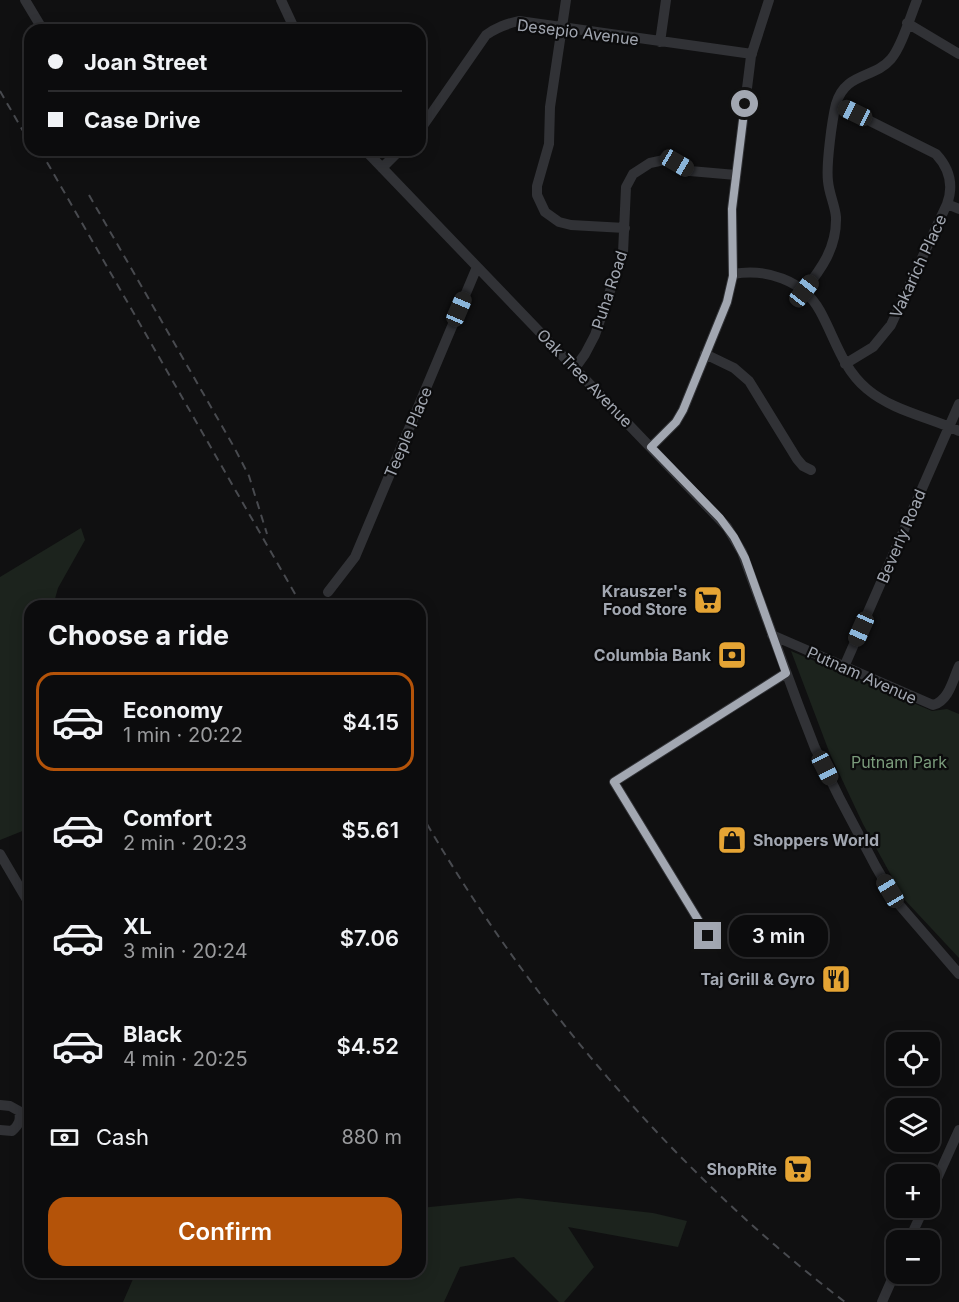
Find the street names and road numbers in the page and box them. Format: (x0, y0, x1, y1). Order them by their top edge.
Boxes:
street label: Desepio Avenue (516, 15, 640, 49)
street label: Vakarich Place (885, 211, 951, 321)
street label: Puha Road (587, 248, 631, 332)
street label: Oak Tree Avenue (533, 325, 637, 431)
street label: Teeple Place (380, 384, 436, 480)
street label: Beverly Road (872, 486, 930, 586)
street label: Putnam Avenue (804, 642, 920, 708)

